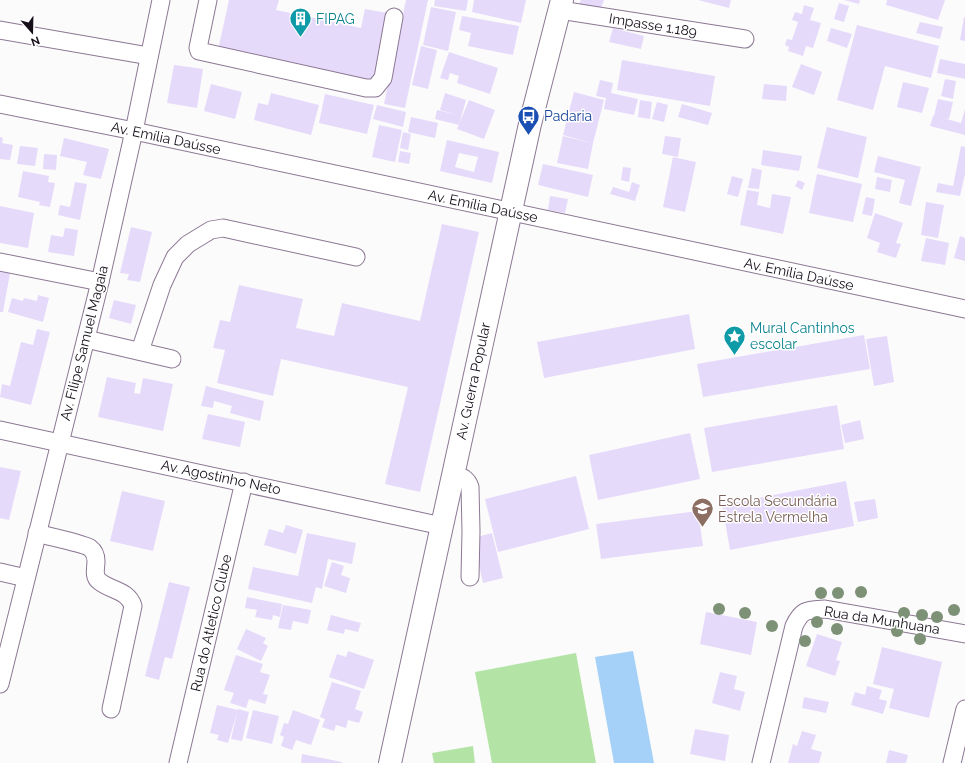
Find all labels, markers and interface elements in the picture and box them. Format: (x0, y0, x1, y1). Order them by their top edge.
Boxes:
building icon: FIPAG (288, 6, 314, 39)
street label: Impasse 1.189 (608, 10, 698, 40)
place label: FIPAG (316, 11, 355, 27)
north arrow (12, 12, 52, 52)
text: N (29, 33, 41, 48)
bus stop icon: Padaria (515, 103, 541, 136)
place label: Padaria (544, 108, 592, 124)
street label: Av. Emília Daússe (110, 119, 222, 157)
street label: Av. Emília Daússe (427, 187, 539, 225)
street label: Av. Emília Daússe (743, 255, 855, 293)
street label: Av. Filipe Samuel Magaia (57, 264, 111, 422)
place label: Mural Cantinhos escolar (750, 320, 855, 352)
street label: Av. Guerra Popular (453, 321, 493, 441)
place icon: Mural Cantinhos escolar (722, 323, 748, 356)
street label: Av. Agostinho Neto (160, 456, 282, 498)
place label: Escola Secundária Estrela Vermelha (718, 493, 837, 525)
school or university icon: Escola Secundária Estrela Vermelha (689, 496, 715, 529)
street label: Rua do Atletico Clube (187, 553, 235, 693)
street label: Rua da Munhuana (823, 603, 941, 637)

